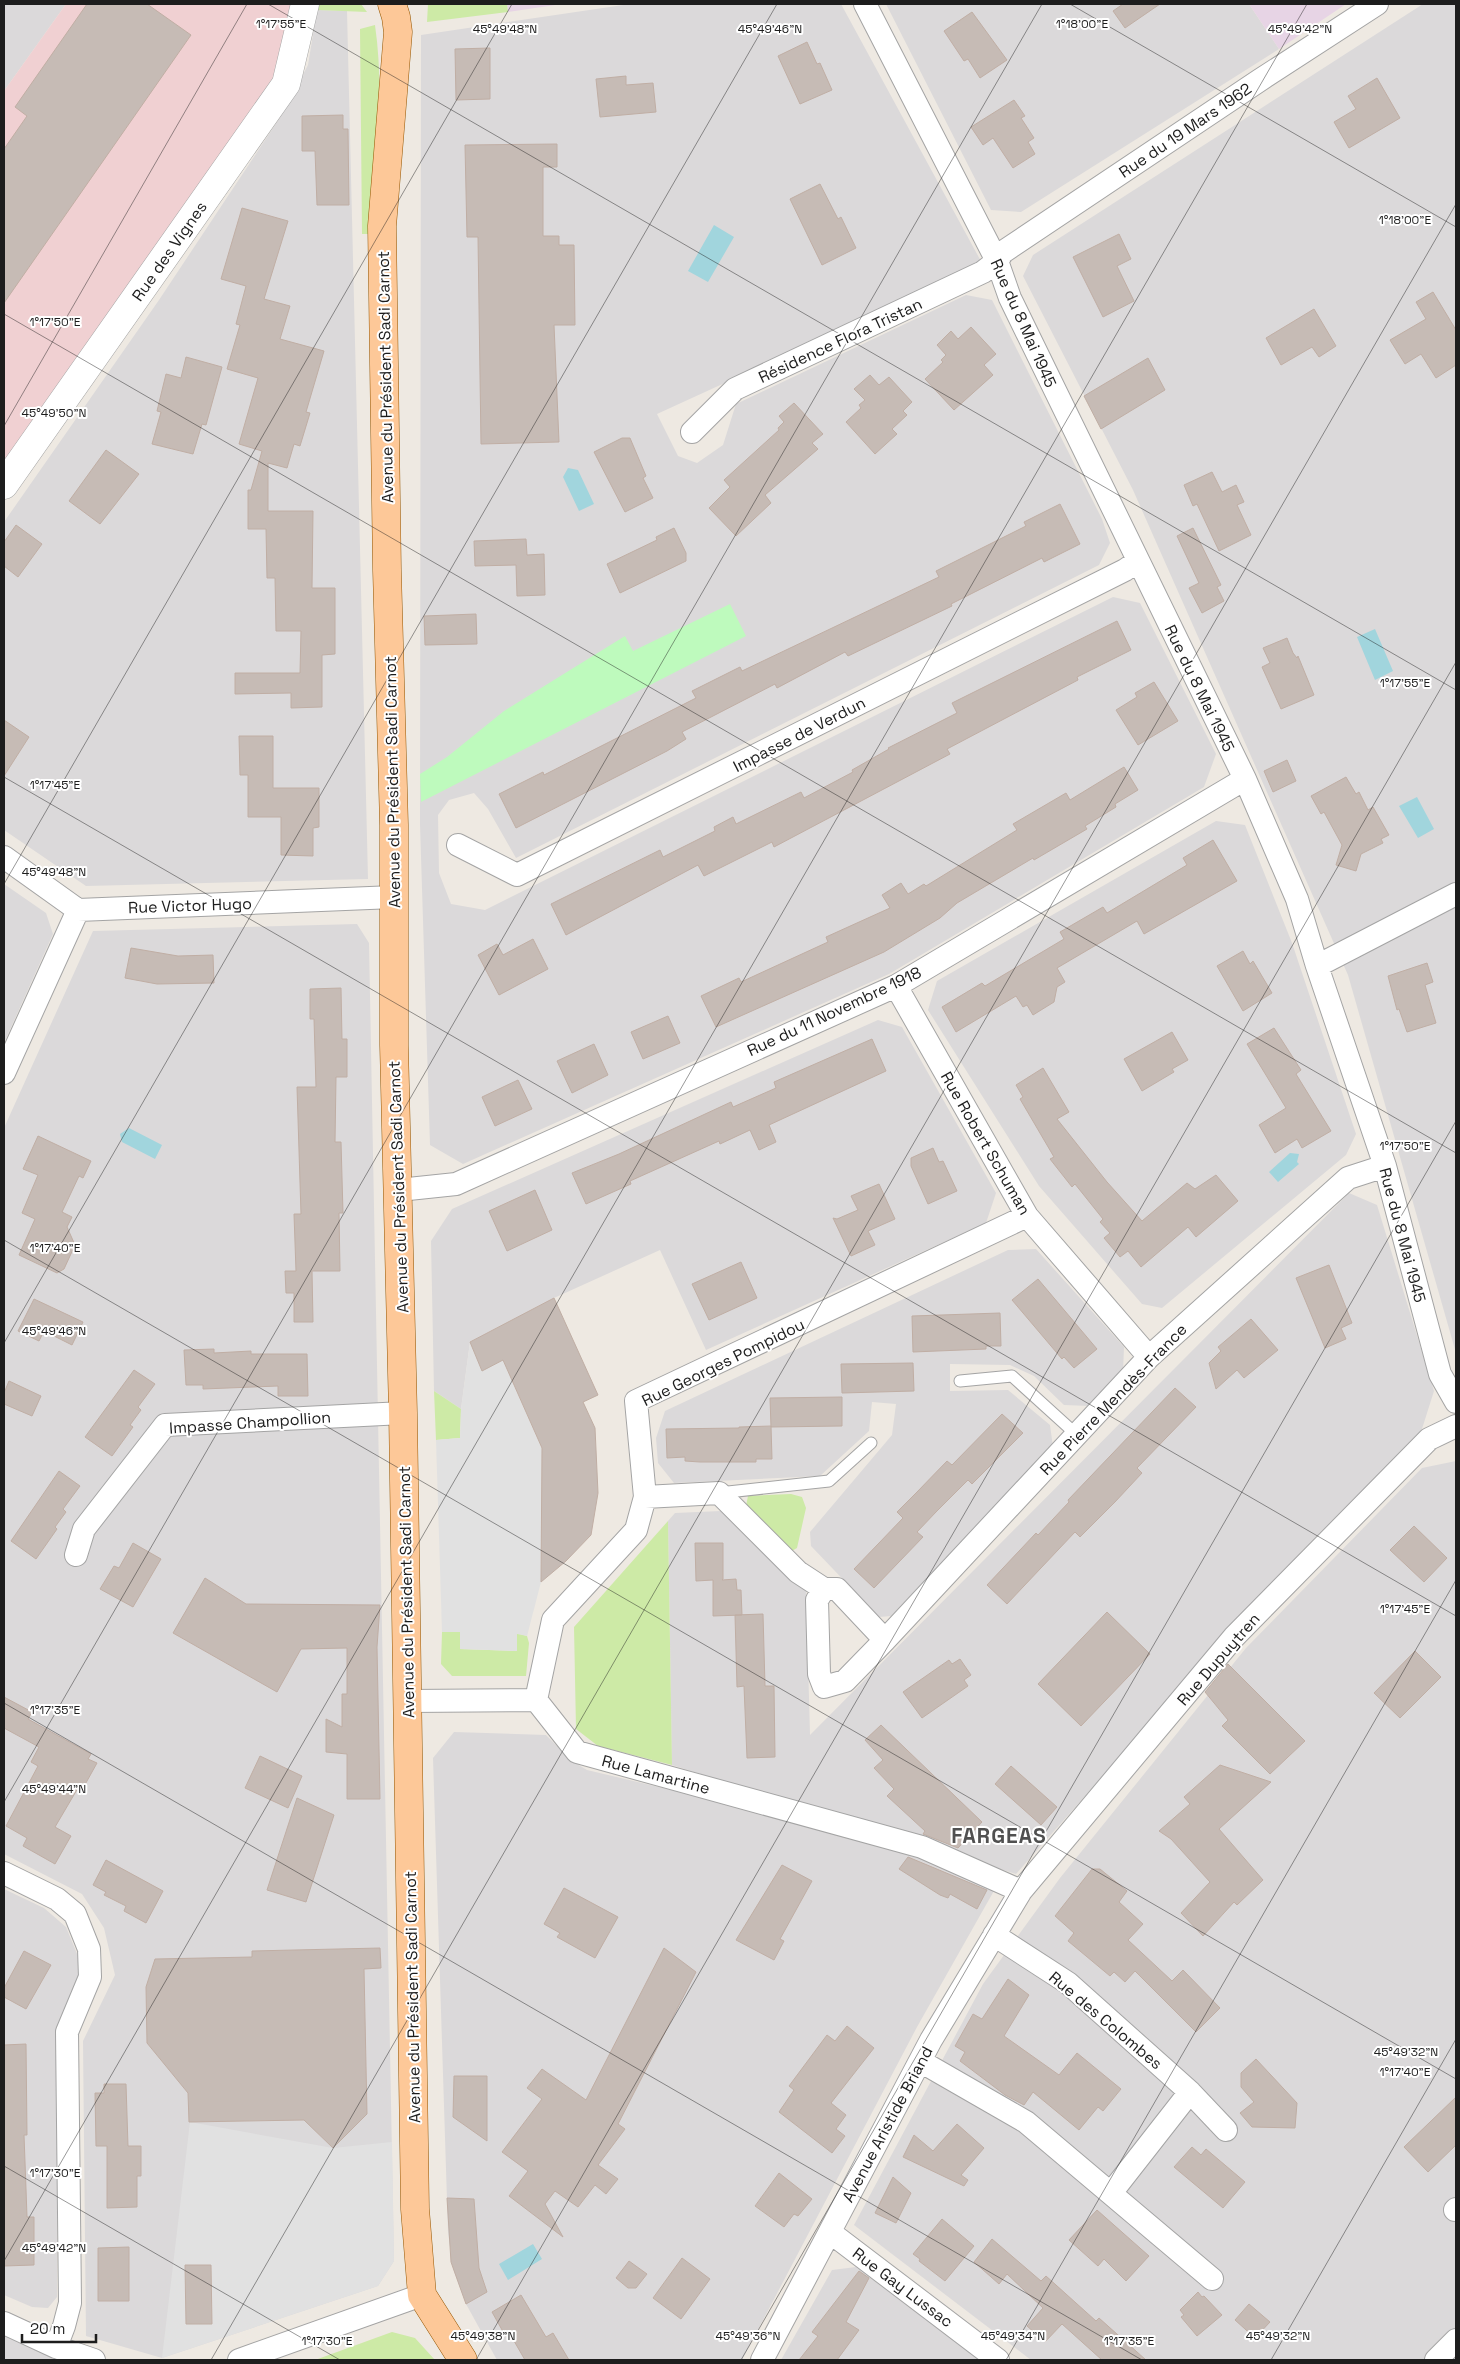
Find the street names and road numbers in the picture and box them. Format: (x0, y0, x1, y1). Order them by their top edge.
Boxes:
street label: Rue du 19 Mars 1962 (1115, 78, 1256, 183)
street label: Rue des Vignes (127, 197, 212, 305)
street label: Avenue du Président Sadi Carnot (373, 251, 398, 503)
street label: Rue du 8 Mai 1945 (986, 255, 1061, 391)
street label: Résidence Flora Tristan (755, 293, 926, 388)
street label: Rue du 8 Mai 1945 (1160, 621, 1239, 755)
street label: Avenue du Président Sadi Carnot (380, 656, 405, 908)
street label: Impasse de Verdun (730, 692, 869, 777)
street label: Rue Victor Hugo (128, 893, 252, 918)
street label: Rue du 11 Novembre 1918 (744, 962, 925, 1061)
street label: Avenue du Président Sadi Carnot (384, 1061, 413, 1313)
street label: Rue Robert Schuman (936, 1068, 1035, 1219)
street label: Rue du 8 Mai 1945 (1374, 1165, 1431, 1305)
street label: Rue Georges Pompidou (638, 1314, 808, 1411)
street label: Rue Pierre Mendès-France (1035, 1319, 1191, 1480)
street label: Impasse Champollion (168, 1406, 332, 1439)
street label: Avenue du Président Sadi Carnot (394, 1466, 419, 1718)
street label: Rue Dupuytren (1172, 1609, 1264, 1710)
street label: Rue Lamartine (600, 1750, 712, 1799)
street label: Avenue du Président Sadi Carnot (400, 1871, 425, 2123)
street label: Rue des Colombes (1045, 1967, 1167, 2074)
street label: Avenue Aristide Briand (837, 2043, 937, 2206)
street label: Rue Gay Lussac (848, 2243, 957, 2332)

